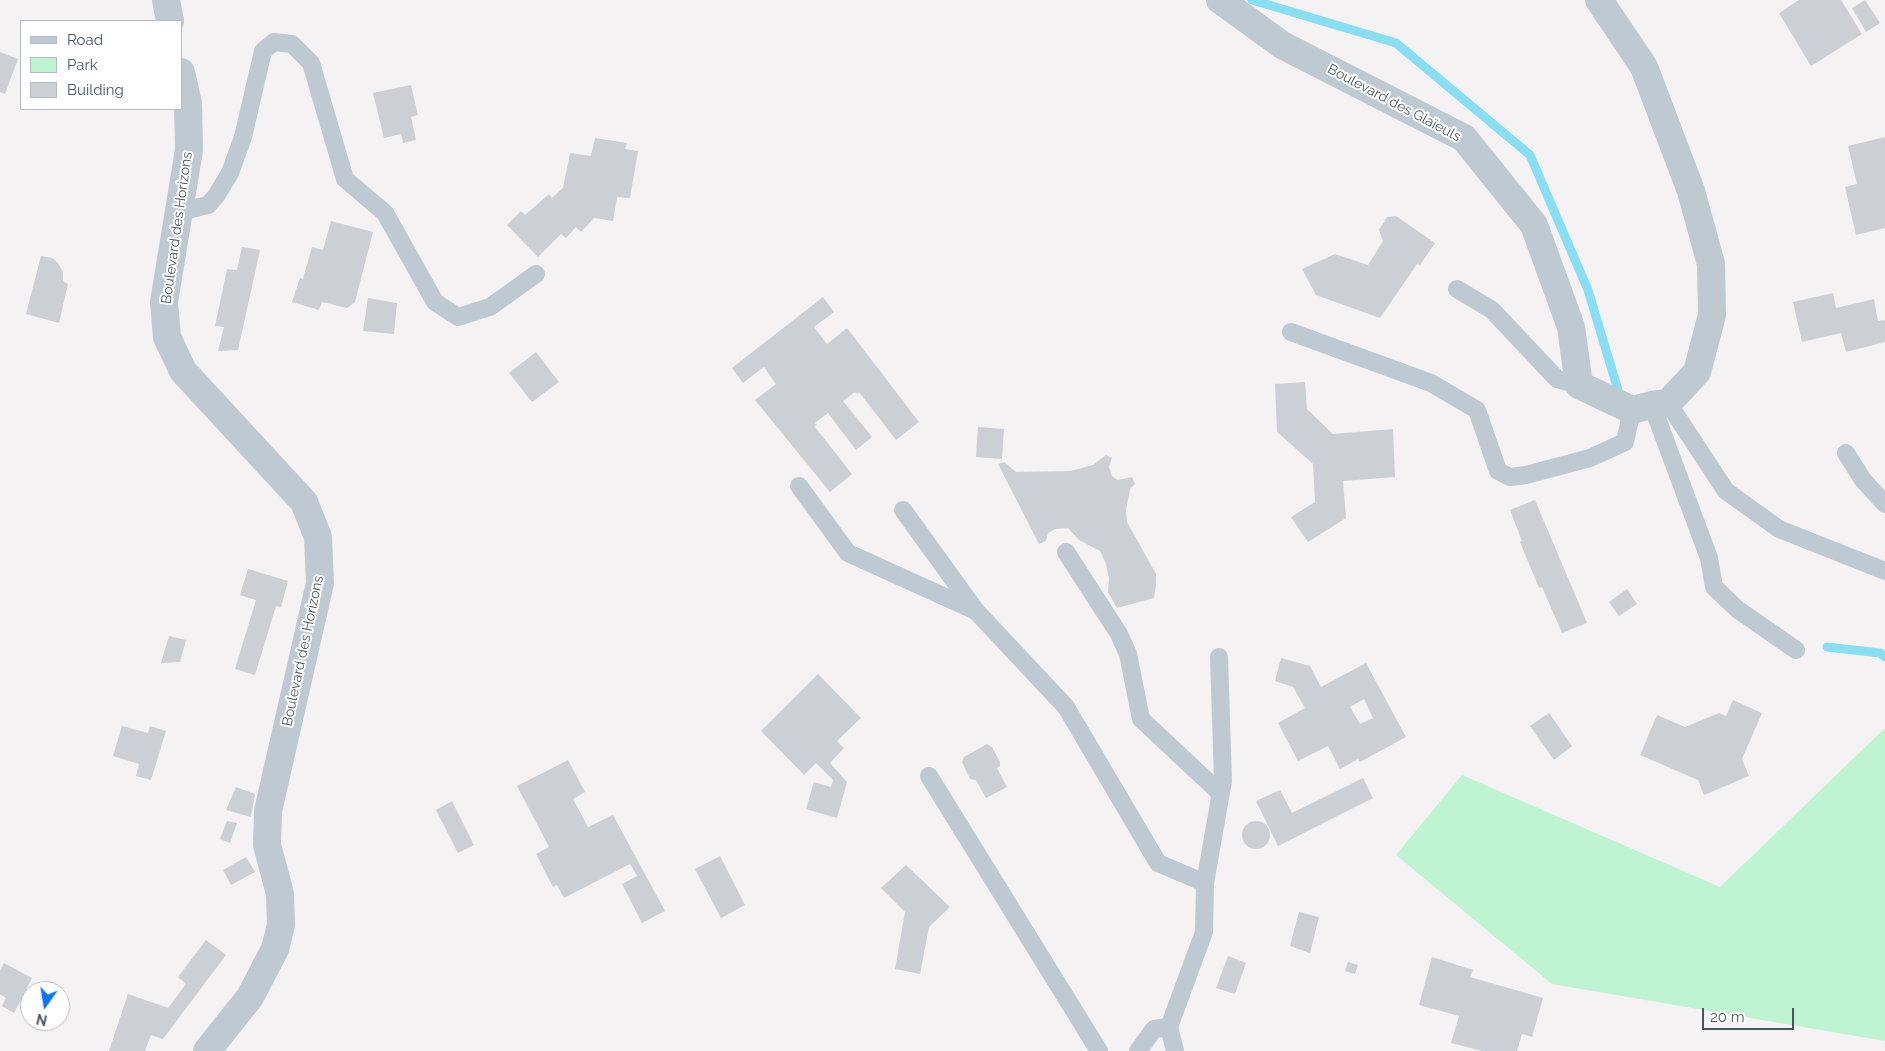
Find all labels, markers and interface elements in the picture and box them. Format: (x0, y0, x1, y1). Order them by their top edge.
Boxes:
legend (20, 20, 182, 110)
text: Road (67, 31, 103, 49)
text: Park (67, 56, 98, 74)
street label: Boulevard des Glaïeuls (1324, 61, 1464, 145)
text: Building (67, 81, 124, 99)
street label: Boulevard des Horizons (158, 151, 196, 305)
street label: Boulevard des Horizons (279, 574, 327, 728)
north arrow (20, 981, 70, 1031)
scale bar (1705, 998, 1798, 1030)
text: 20 m (1710, 1008, 1745, 1026)
text: N (35, 1011, 49, 1029)

